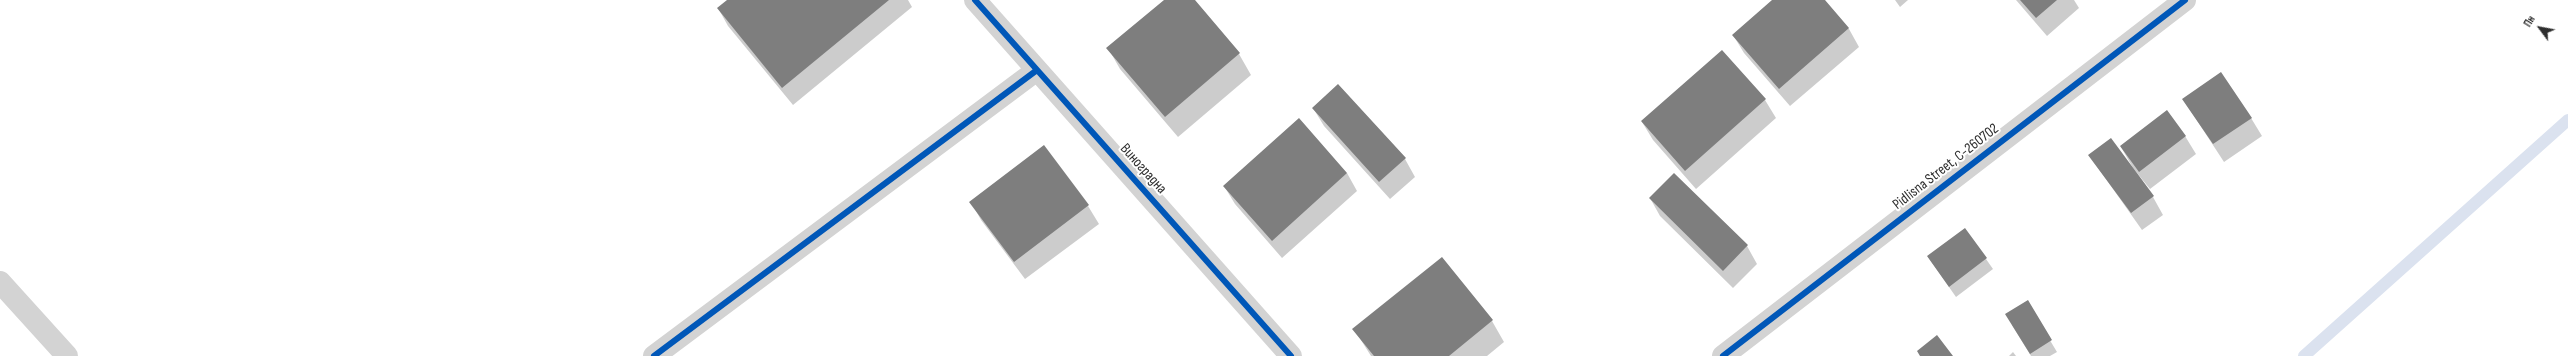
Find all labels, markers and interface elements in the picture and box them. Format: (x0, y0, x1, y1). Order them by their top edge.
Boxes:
north arrow (2520, 8, 2560, 48)
text: Пн (2521, 13, 2538, 29)
street label: Pidlisna Street, С-260702 (1889, 120, 2003, 214)
street label: Виноградна (1116, 140, 1170, 198)

